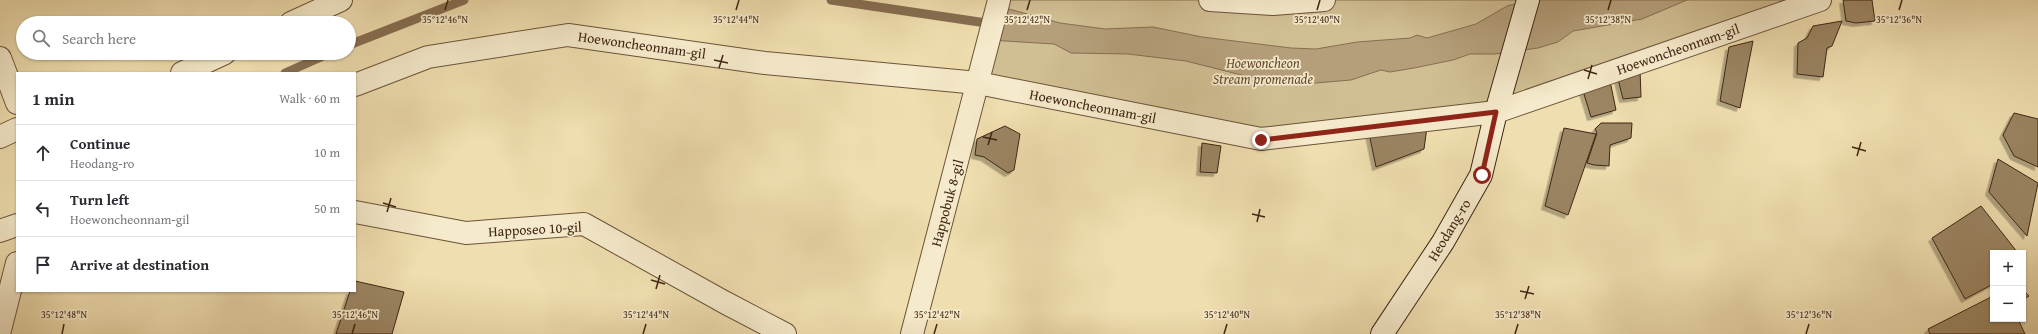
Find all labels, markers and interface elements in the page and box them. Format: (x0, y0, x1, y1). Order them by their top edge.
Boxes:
text: 35°12'46"N (422, 12, 468, 27)
text: 35°12'44"N (713, 12, 759, 27)
text: 35°12'42"N (1004, 12, 1050, 27)
text: 35°12'40"N (1294, 12, 1340, 27)
text: 35°12'38"N (1585, 12, 1631, 27)
text: 35°12'36"N (1876, 12, 1922, 27)
search box (16, 16, 356, 60)
street label: Hoewoncheonnam-gil (1614, 19, 1742, 79)
street label: Hoewoncheonnam-gil (577, 26, 707, 64)
icon: search (30, 27, 52, 49)
text: Search here (62, 28, 136, 49)
park label: Hoewoncheon Stream promenade (1213, 53, 1314, 89)
street label: Hoewoncheonnam-gil (1028, 84, 1158, 128)
text: 1 min (32, 86, 74, 111)
text: Walk · 60 m (279, 89, 340, 108)
route end (1252, 131, 1270, 149)
text: Continue (70, 133, 131, 154)
icon: ahead (32, 142, 54, 164)
text: 10 m (314, 143, 340, 162)
text: Heodang-ro (70, 154, 134, 173)
street label: Happobuk 8-gil (926, 157, 968, 249)
route start (1473, 166, 1491, 184)
text: Turn left (70, 189, 129, 210)
street label: Heodang-ro (1423, 195, 1475, 265)
icon: left (32, 198, 54, 220)
text: 50 m (314, 199, 340, 218)
text: Hoewoncheonnam-gil (70, 210, 190, 229)
street label: Happoseo 10-gil (488, 217, 582, 241)
map controls (1990, 250, 2026, 322)
button: + (1990, 250, 2026, 286)
icon: arrive (32, 254, 54, 276)
text: Arrive at destination (70, 254, 209, 275)
button: − (1990, 286, 2026, 322)
text: 35°12'48"N (41, 307, 87, 322)
text: 35°12'46"N (332, 307, 378, 322)
text: 35°12'44"N (623, 307, 669, 322)
text: 35°12'42"N (914, 307, 960, 322)
text: 35°12'40"N (1204, 307, 1250, 322)
text: 35°12'38"N (1495, 307, 1541, 322)
text: 35°12'36"N (1786, 307, 1832, 322)

